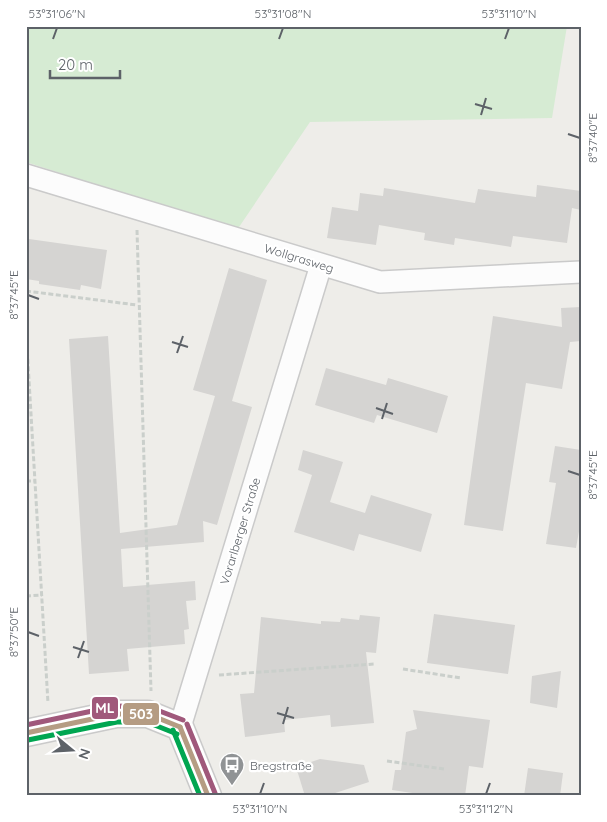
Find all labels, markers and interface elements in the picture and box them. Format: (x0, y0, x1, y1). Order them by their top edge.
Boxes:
text: 53°31'06"N (29, 6, 85, 21)
text: 53°31'08"N (255, 6, 311, 21)
text: 53°31'10"N (482, 6, 536, 21)
scale bar (50, 48, 120, 80)
text: 20 m (58, 55, 93, 74)
text: 8°37'40"E (585, 113, 600, 163)
street label: Wollgrasweg (262, 240, 336, 276)
text: 8°37'45"E (6, 270, 21, 320)
text: 8°37'45"E (585, 450, 600, 500)
street label: Vorarlberger Straße (217, 475, 263, 586)
text: 8°37'50"E (6, 607, 21, 657)
line badge: ML (91, 696, 119, 720)
text: ML (95, 699, 115, 717)
line badge: 503 (122, 702, 160, 726)
text: 503 (129, 705, 153, 723)
north arrow (48, 724, 98, 774)
text: N (74, 746, 95, 762)
bus stop icon: Bregstraße (219, 752, 245, 786)
place label: Bregstraße (250, 758, 312, 773)
text: 53°31'10"N (233, 801, 287, 816)
text: 53°31'12"N (459, 801, 513, 816)

